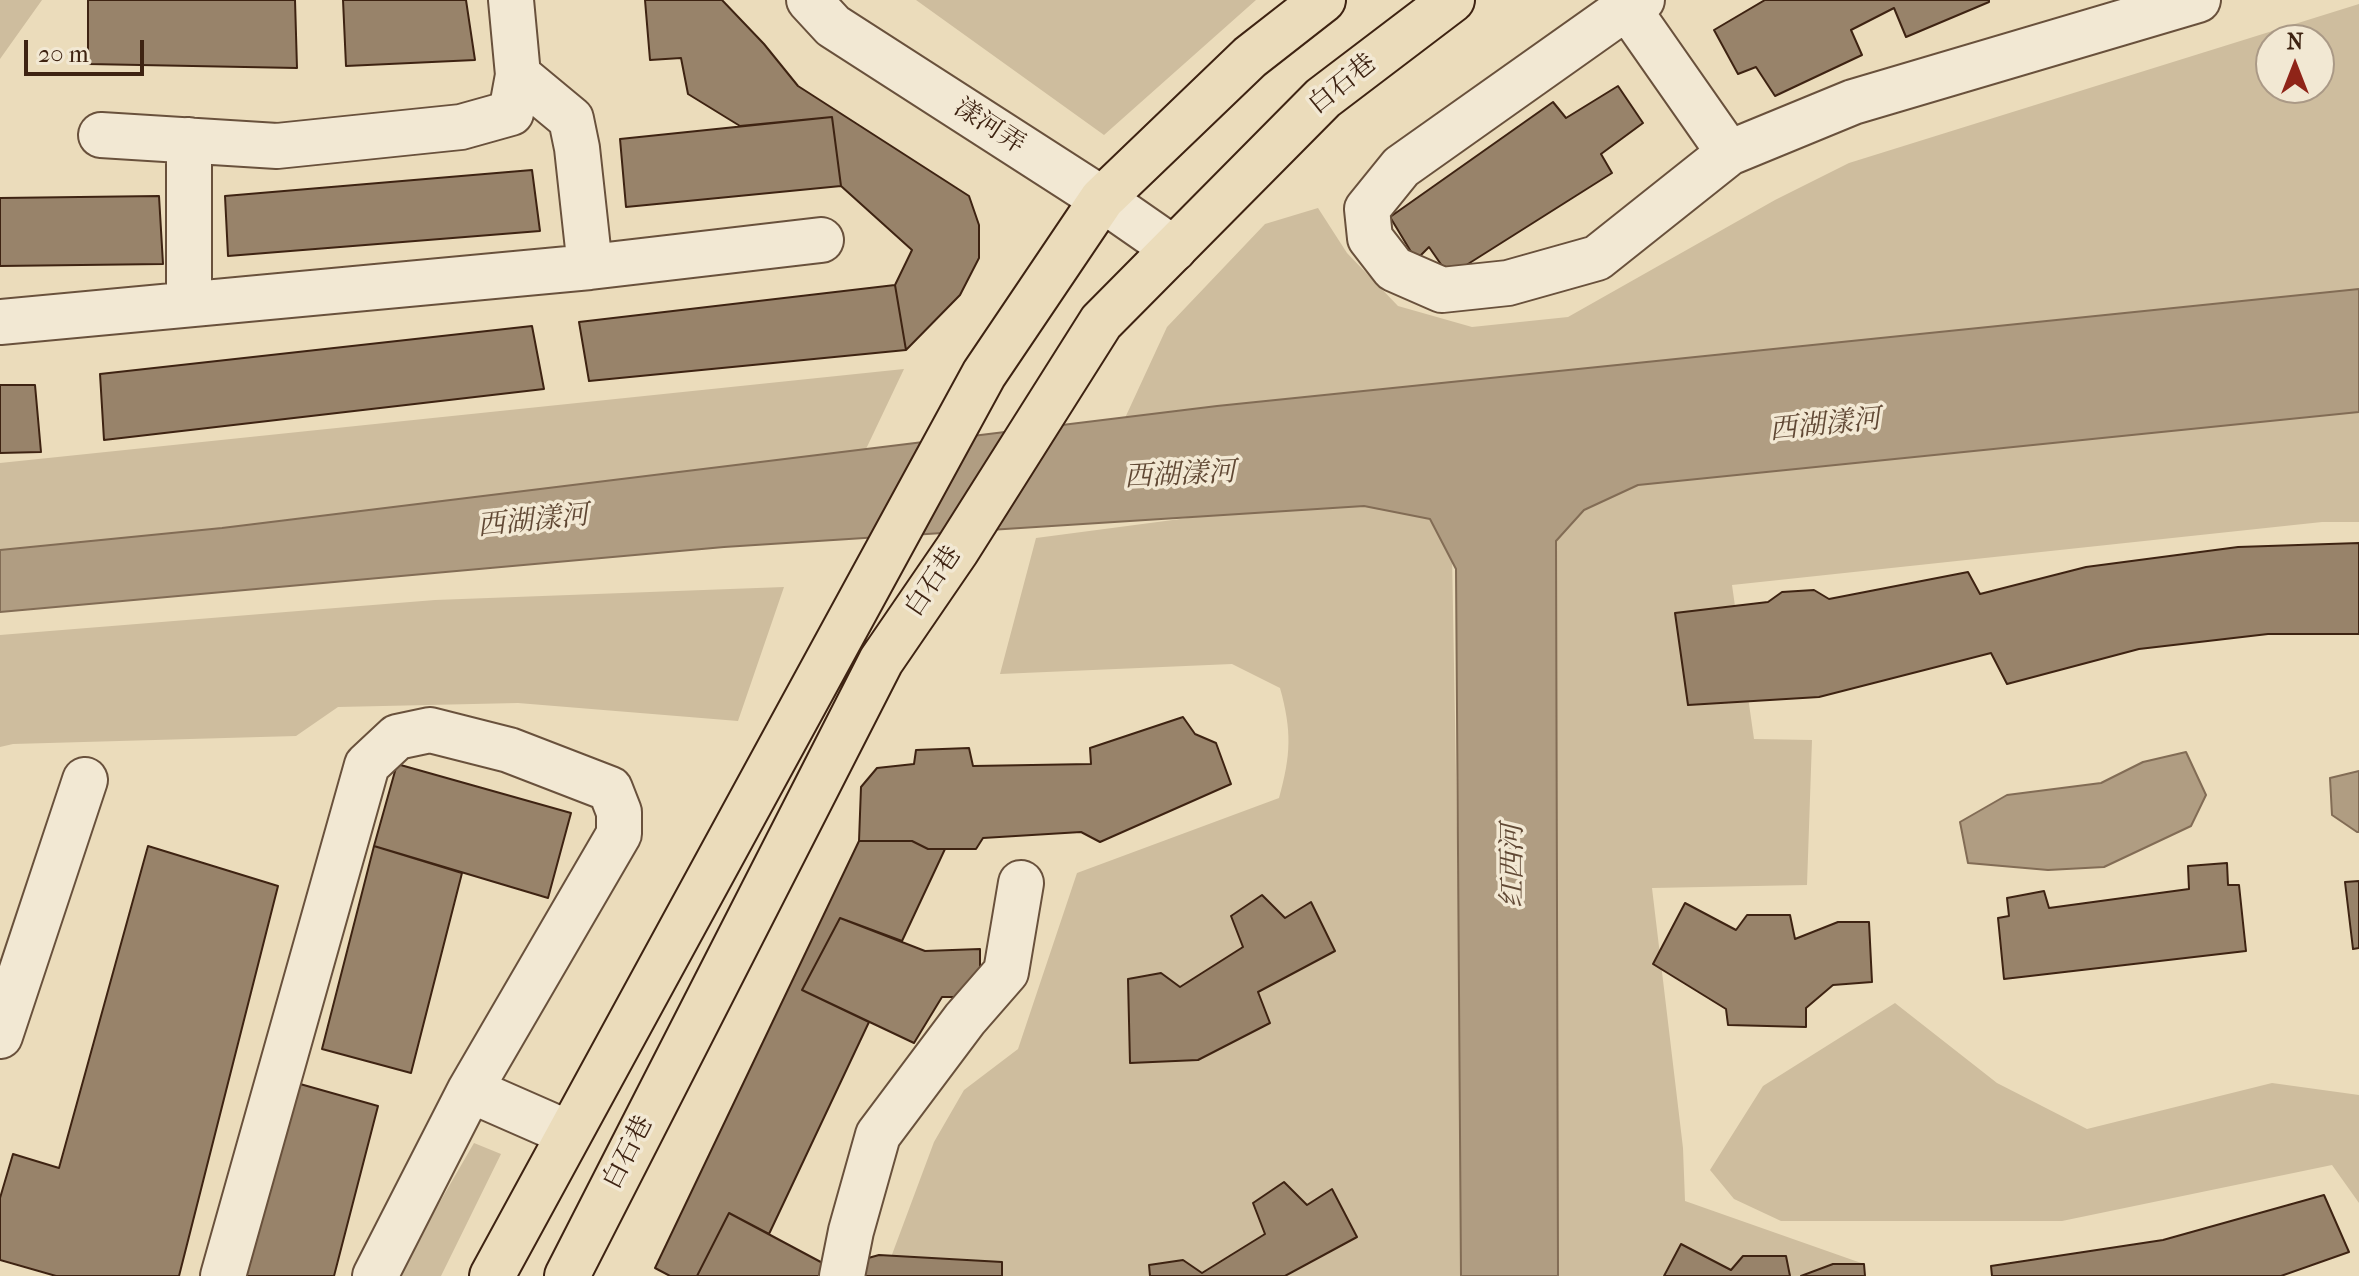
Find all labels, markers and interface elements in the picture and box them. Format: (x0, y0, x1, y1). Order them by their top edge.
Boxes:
scale bar (28, 24, 148, 74)
north arrow (2255, 24, 2335, 104)
text: N (2287, 29, 2303, 55)
text: 20 m (38, 40, 89, 68)
street label: 白石巷 (1303, 48, 1383, 122)
street label: 漾河弄 (948, 93, 1030, 161)
water label: 西湖漾河 (1768, 403, 1882, 449)
water label: 西湖漾河 (1123, 456, 1237, 496)
water label: 西湖漾河 (476, 499, 590, 545)
street label: 白石巷 (899, 541, 969, 623)
water label: 红西河 (1497, 824, 1531, 908)
street label: 白石巷 (597, 1111, 661, 1195)

